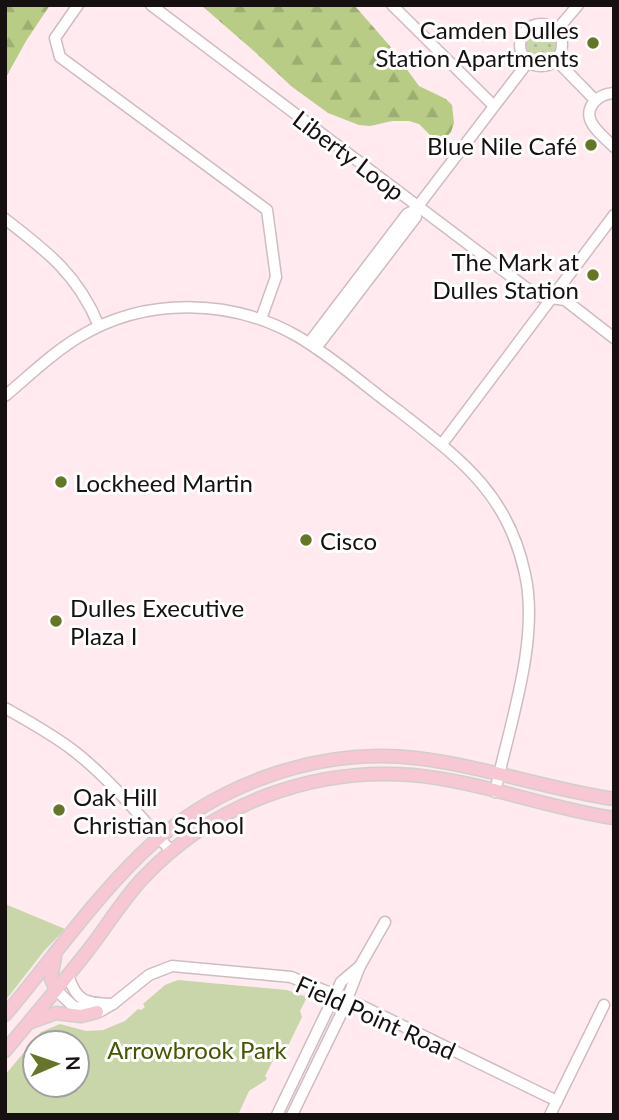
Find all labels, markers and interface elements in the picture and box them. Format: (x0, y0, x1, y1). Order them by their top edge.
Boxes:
place label: Camden Dulles Station Apartments (375, 15, 579, 72)
marker: Camden Dulles Station Apartments (585, 35, 601, 51)
street label: Liberty Loop (288, 104, 410, 206)
place label: Blue Nile Café (427, 131, 577, 160)
marker: Blue Nile Café (583, 137, 599, 153)
place label: The Mark at Dulles Station (432, 247, 579, 304)
marker: The Mark at Dulles Station (585, 267, 601, 283)
place label: Lockheed Martin (75, 468, 253, 497)
marker: Lockheed Martin (53, 474, 69, 490)
place label: Cisco (320, 526, 377, 555)
marker: Cisco (298, 532, 314, 548)
place label: Dulles Executive Plaza I (70, 593, 244, 650)
marker: Dulles Executive Plaza I (48, 613, 64, 629)
place label: Oak Hill Christian School (73, 782, 244, 839)
marker: Oak Hill Christian School (51, 802, 67, 818)
street label: Field Point Road (292, 969, 460, 1065)
north arrow (21, 1029, 91, 1099)
park label: Arrowbrook Park (107, 1035, 288, 1064)
text: N (62, 1056, 85, 1071)

